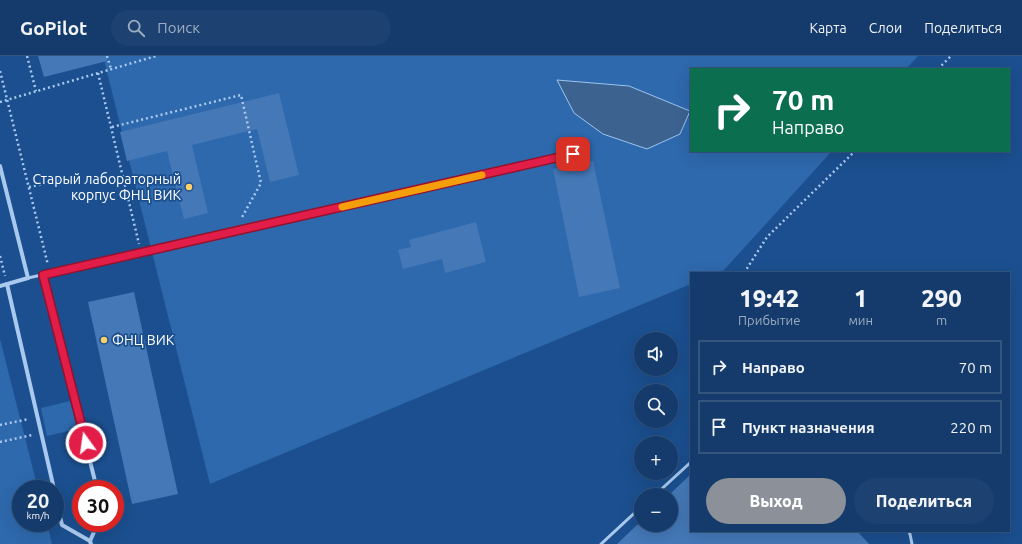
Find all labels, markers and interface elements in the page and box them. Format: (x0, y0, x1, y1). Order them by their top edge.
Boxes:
search box (111, 10, 391, 46)
text: GoPilot (20, 17, 87, 39)
icon: search (125, 17, 147, 39)
text: Поиск (157, 19, 200, 36)
text: Карта (809, 20, 847, 36)
text: Слои (869, 20, 902, 36)
text: Поделиться (924, 20, 1002, 36)
icon: right (706, 84, 758, 136)
text: 70 m (772, 84, 834, 115)
text: Направо (772, 117, 844, 137)
pin (556, 137, 590, 171)
icon: arrive (562, 143, 584, 165)
place label: Старый лабораторный корпус ФНЦ ВИК (33, 171, 181, 203)
marker: Старый лабораторный корпус ФНЦ ВИК (184, 182, 194, 192)
text: 19:42 (739, 285, 799, 312)
text: 1 (854, 285, 868, 312)
text: 290 (921, 285, 962, 312)
text: Прибытие (738, 313, 800, 327)
text: мин (848, 313, 873, 327)
text: m (936, 313, 947, 327)
place label: ФНЦ ВИК (112, 332, 175, 348)
map controls (634, 332, 678, 532)
button: sound (634, 332, 678, 376)
marker: ФНЦ ВИК (99, 335, 109, 345)
icon: right (708, 356, 730, 378)
text: Направо (742, 359, 805, 376)
text: 70 m (959, 359, 992, 376)
button: search (634, 384, 678, 428)
icon: arrive (708, 416, 730, 438)
text: Пункт назначения (742, 419, 875, 436)
text: 220 m (950, 419, 992, 436)
position arrow (65, 422, 107, 464)
button: + (634, 436, 678, 480)
button: Выход (706, 478, 846, 524)
button: Поделиться (854, 478, 994, 524)
speed limit sign: 30 (72, 480, 124, 532)
button: − (634, 488, 678, 532)
text: 20 (27, 489, 49, 512)
text: km/h (26, 510, 50, 521)

